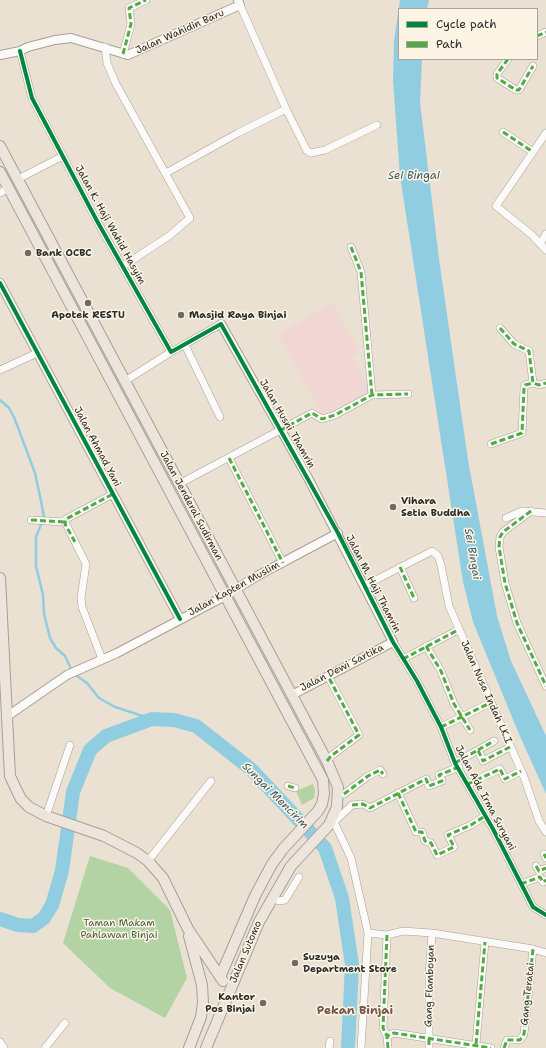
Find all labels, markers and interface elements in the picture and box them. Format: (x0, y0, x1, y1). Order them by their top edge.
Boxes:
street label: Jalan Wahidin Baru (134, 7, 226, 57)
legend (398, 8, 538, 60)
text: Cycle path (436, 16, 497, 32)
text: Path (436, 36, 462, 52)
street label: Jalan K. Haji Wahid Hasyim (72, 163, 148, 287)
water label: Sei Bingai (388, 169, 440, 183)
place label: Bank OCBC (36, 247, 91, 259)
marker: Bank OCBC (23, 248, 33, 258)
marker: Apotek RESTU (83, 298, 93, 308)
place label: Apotek RESTU (51, 309, 125, 321)
place label: Masjid Raya Binjai (189, 309, 286, 321)
marker: Masjid Raya Binjai (176, 310, 186, 320)
street label: Jalan Husni Thamrin (257, 377, 317, 471)
street label: Jalan Ahmad Yani (71, 405, 123, 489)
street label: Jalan Jenderal Sudirman (157, 449, 225, 563)
place label: Vihara Setia Buddha (401, 495, 470, 518)
marker: Vihara Setia Buddha (388, 502, 398, 512)
water label: Sei Bingai (461, 527, 483, 581)
street label: Jalan M. Haji Thamrin (343, 533, 403, 635)
street label: Jalan Kapten Muslim (186, 559, 282, 619)
street label: Jalan Nusa Indah LK.I (458, 639, 514, 745)
street label: Jalan Dewi Sartika (298, 642, 386, 694)
street label: Jalan Ade Irma Suryani (452, 743, 518, 853)
water label: Sungai Mencirim (239, 760, 311, 832)
park label: Taman Makam Pahlawan Binjai (80, 917, 158, 940)
street label: Jalan Sutomo (227, 919, 265, 985)
street label: Gang Flamboyan (423, 945, 437, 1027)
place label: Suzuya Department Store (303, 951, 397, 974)
marker: Suzuya Department Store (290, 958, 300, 968)
street label: Gang Teratai (519, 962, 537, 1026)
place label: Kantor Pos Binjai (205, 991, 255, 1014)
marker: Kantor Pos Binjai (258, 998, 268, 1008)
district label: Pekan Binjai (317, 1004, 393, 1018)

